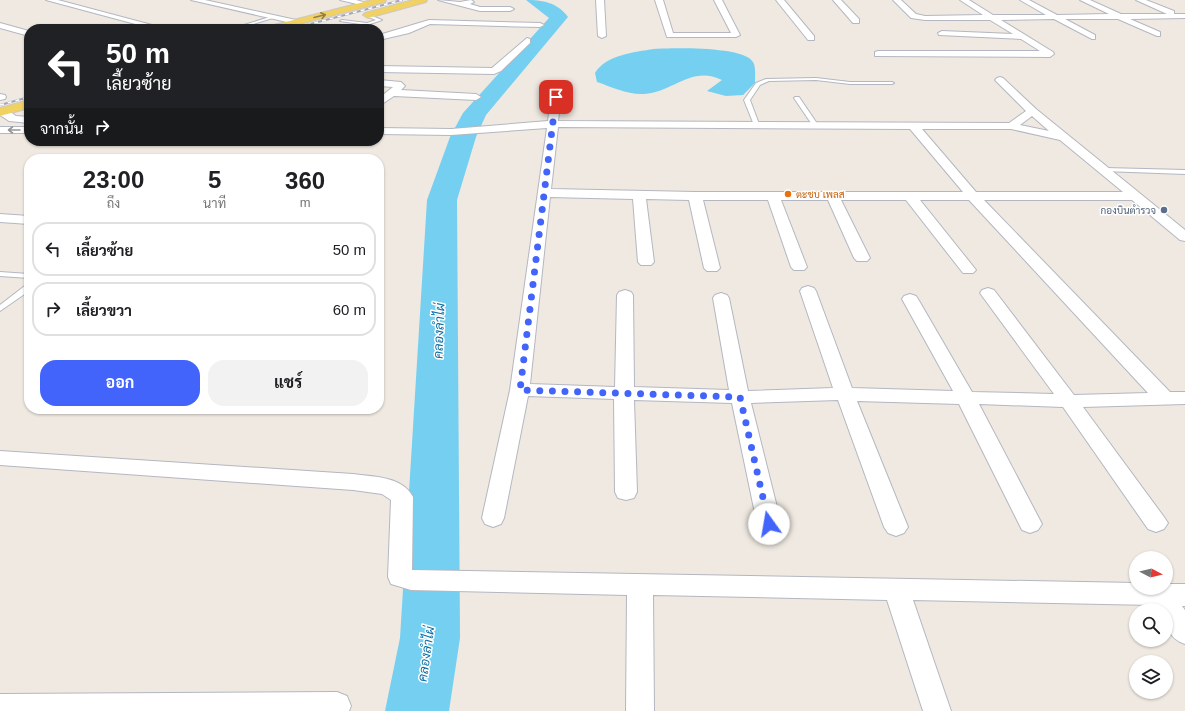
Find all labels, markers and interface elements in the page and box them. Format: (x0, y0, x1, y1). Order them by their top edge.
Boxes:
one-way arrow (314, 12, 327, 19)
text: 50 m (106, 38, 170, 69)
icon: left (40, 40, 92, 92)
text: เลี้ยวซ้าย (106, 74, 172, 94)
pin (539, 80, 573, 114)
icon: arrive (545, 86, 567, 108)
icon: right (91, 116, 113, 138)
text: จากนั้น (40, 120, 83, 137)
one-way arrow (8, 126, 21, 134)
text: 23:00 (83, 166, 144, 193)
text: 5 (208, 166, 221, 193)
text: 360 (285, 167, 325, 194)
marker: ตะชบ เพลส (783, 189, 793, 199)
place label: ตะชบ เพลส (796, 189, 845, 200)
text: m (300, 195, 311, 210)
text: ถึง (107, 196, 120, 211)
text: นาที (203, 196, 226, 211)
place label: กองบินตำรวจ (1101, 204, 1156, 216)
marker: กองบินตำรวจ (1159, 205, 1169, 215)
icon: left (42, 238, 64, 260)
text: 50 m (333, 241, 366, 258)
text: เลี้ยวซ้าย (76, 242, 133, 259)
icon: right (42, 298, 64, 320)
text: 60 m (333, 301, 366, 318)
text: เลี้ยวขวา (76, 302, 132, 319)
water label: คลองลำไผ่ (430, 302, 448, 359)
button: ออก (40, 360, 200, 406)
button: แชร์ (208, 360, 368, 406)
position arrow (748, 503, 790, 545)
north arrow (1129, 551, 1173, 595)
map controls (1129, 551, 1173, 699)
button: search (1129, 603, 1173, 647)
water label: คลองลำไผ่ (414, 624, 437, 683)
button: layers (1129, 655, 1173, 699)

